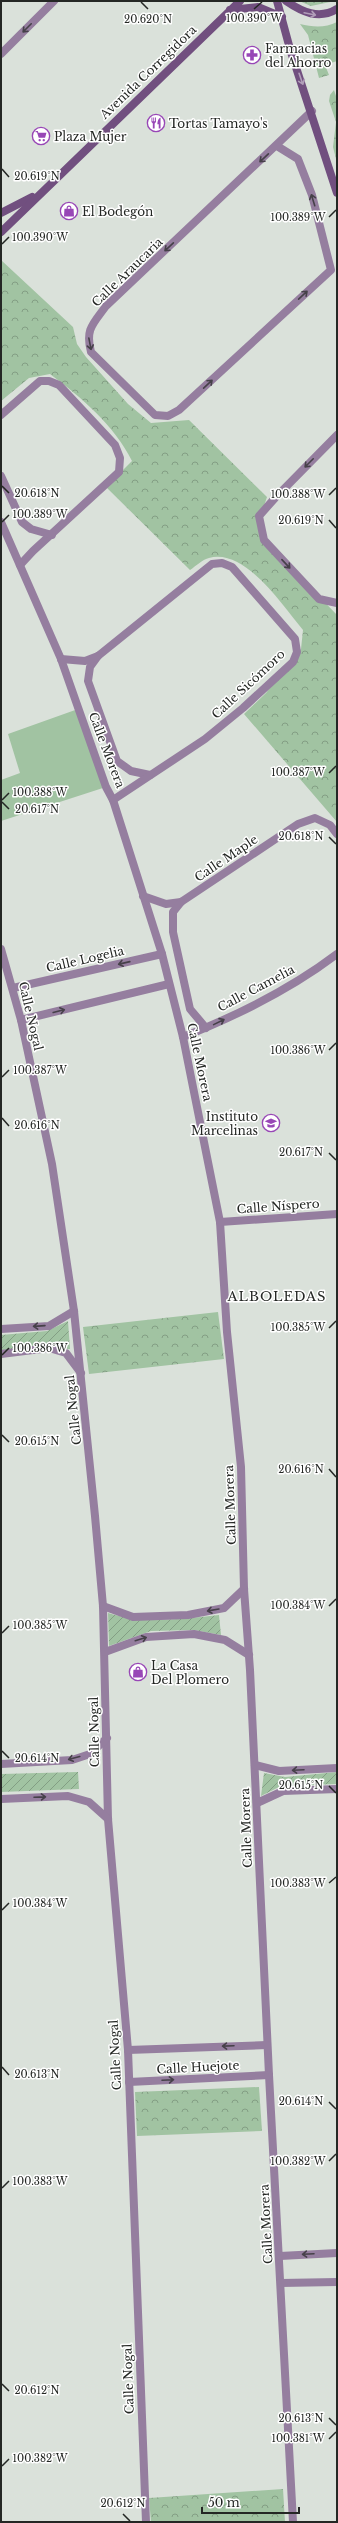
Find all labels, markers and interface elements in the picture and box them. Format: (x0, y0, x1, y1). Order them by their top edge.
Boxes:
one-way arrow (304, 10, 317, 18)
text: 100.390°W (226, 12, 282, 25)
text: 20.620°N (124, 13, 172, 26)
street label: Avenida Corregidora (96, 22, 200, 123)
one-way arrow (22, 23, 32, 33)
place label: Farmacias del Ahorro (265, 41, 332, 70)
pharmacy icon: Farmacias del Ahorro (242, 45, 262, 65)
one-way arrow (297, 72, 305, 84)
restaurant icon: Tortas Tamayo's (146, 113, 166, 133)
place label: Tortas Tamayo's (169, 116, 268, 131)
supermarket icon: Plaza Mujer (31, 126, 51, 146)
place label: Plaza Mujer (54, 129, 127, 144)
one-way arrow (259, 153, 269, 163)
text: 20.619°N (14, 170, 60, 183)
one-way arrow (309, 194, 316, 207)
shop icon: El Bodegón (59, 201, 79, 221)
place label: El Bodegón (82, 204, 153, 219)
text: 100.389°W (270, 211, 326, 224)
text: 100.390°W (12, 231, 68, 244)
street label: Calle Araucaria (88, 234, 166, 310)
one-way arrow (164, 242, 174, 252)
one-way arrow (298, 291, 309, 300)
one-way arrow (86, 337, 94, 350)
one-way arrow (203, 379, 213, 388)
one-way arrow (304, 458, 314, 468)
text: 20.618°N (14, 487, 60, 500)
text: 100.388°W (271, 488, 326, 501)
text: 100.389°W (12, 508, 68, 521)
text: 20.619°N (278, 514, 324, 527)
one-way arrow (281, 559, 291, 569)
street label: Calle Sicómoro (208, 646, 288, 722)
street label: Calle Morera (86, 710, 128, 790)
text: 100.387°W (271, 766, 325, 779)
text: 100.388°W (13, 786, 68, 799)
text: 20.617°N (15, 803, 59, 816)
text: 20.618°N (278, 830, 324, 843)
street label: Calle Maple (192, 831, 261, 885)
street label: Calle Logelia (45, 943, 126, 975)
one-way arrow (118, 959, 131, 967)
street label: Calle Camelia (215, 961, 297, 1015)
street label: Calle Nogal (16, 980, 46, 1052)
one-way arrow (52, 1007, 65, 1014)
one-way arrow (213, 1017, 225, 1025)
street label: Calle Morera (184, 1021, 216, 1103)
text: 100.386°W (270, 1044, 326, 1057)
text: 100.387°W (13, 1064, 67, 1077)
place label: Instituto Marcelinas (191, 1109, 258, 1138)
school or university icon: Instituto Marcelinas (261, 1113, 281, 1133)
text: 20.616°N (14, 1119, 60, 1132)
text: 20.617°N (279, 1146, 323, 1159)
street label: Calle Níspero (236, 1196, 320, 1216)
district label: ALBOLEDAS (226, 1288, 327, 1305)
text: 100.385°W (271, 1321, 325, 1334)
one-way arrow (33, 1323, 46, 1330)
text: 100.386°W (12, 1342, 68, 1355)
street label: Calle Nogal (62, 1374, 84, 1446)
text: 20.615°N (15, 1435, 59, 1448)
text: 20.616°N (278, 1463, 324, 1476)
street label: Calle Morera (221, 1464, 239, 1545)
text: 100.384°W (271, 1599, 325, 1612)
one-way arrow (207, 1606, 220, 1614)
text: 100.385°W (13, 1619, 67, 1632)
one-way arrow (135, 1635, 148, 1642)
place label: La Casa Del Plomero (151, 1658, 229, 1687)
shop icon: La Casa Del Plomero (128, 1662, 148, 1682)
street label: Calle Nogal (86, 1697, 102, 1767)
text: 20.614°N (15, 1752, 59, 1765)
one-way arrow (68, 1755, 81, 1763)
one-way arrow (292, 1766, 305, 1774)
text: 20.615°N (279, 1779, 323, 1792)
street label: Calle Morera (237, 1787, 255, 1868)
one-way arrow (33, 1794, 46, 1801)
text: 100.383°W (271, 1877, 326, 1890)
text: 100.384°W (13, 1897, 67, 1910)
street label: Calle Nogal (106, 2019, 124, 2091)
one-way arrow (222, 2043, 235, 2050)
street label: Calle Huejote (156, 2057, 240, 2077)
text: 20.613°N (14, 2068, 60, 2081)
one-way arrow (161, 2077, 174, 2084)
text: 20.614°N (279, 2095, 323, 2108)
text: 100.382°W (271, 2155, 326, 2168)
text: 100.383°W (13, 2175, 68, 2188)
street label: Calle Morera (256, 2183, 276, 2264)
one-way arrow (302, 2251, 315, 2258)
street label: Calle Nogal (119, 2343, 137, 2414)
text: 20.612°N (14, 2384, 60, 2397)
text: 20.613°N (278, 2412, 324, 2425)
text: 100.381°W (271, 2432, 325, 2445)
text: 100.382°W (13, 2452, 68, 2465)
scale bar (202, 2489, 299, 2515)
text: 50 m (208, 2495, 240, 2510)
text: 20.612°N (100, 2497, 146, 2510)

